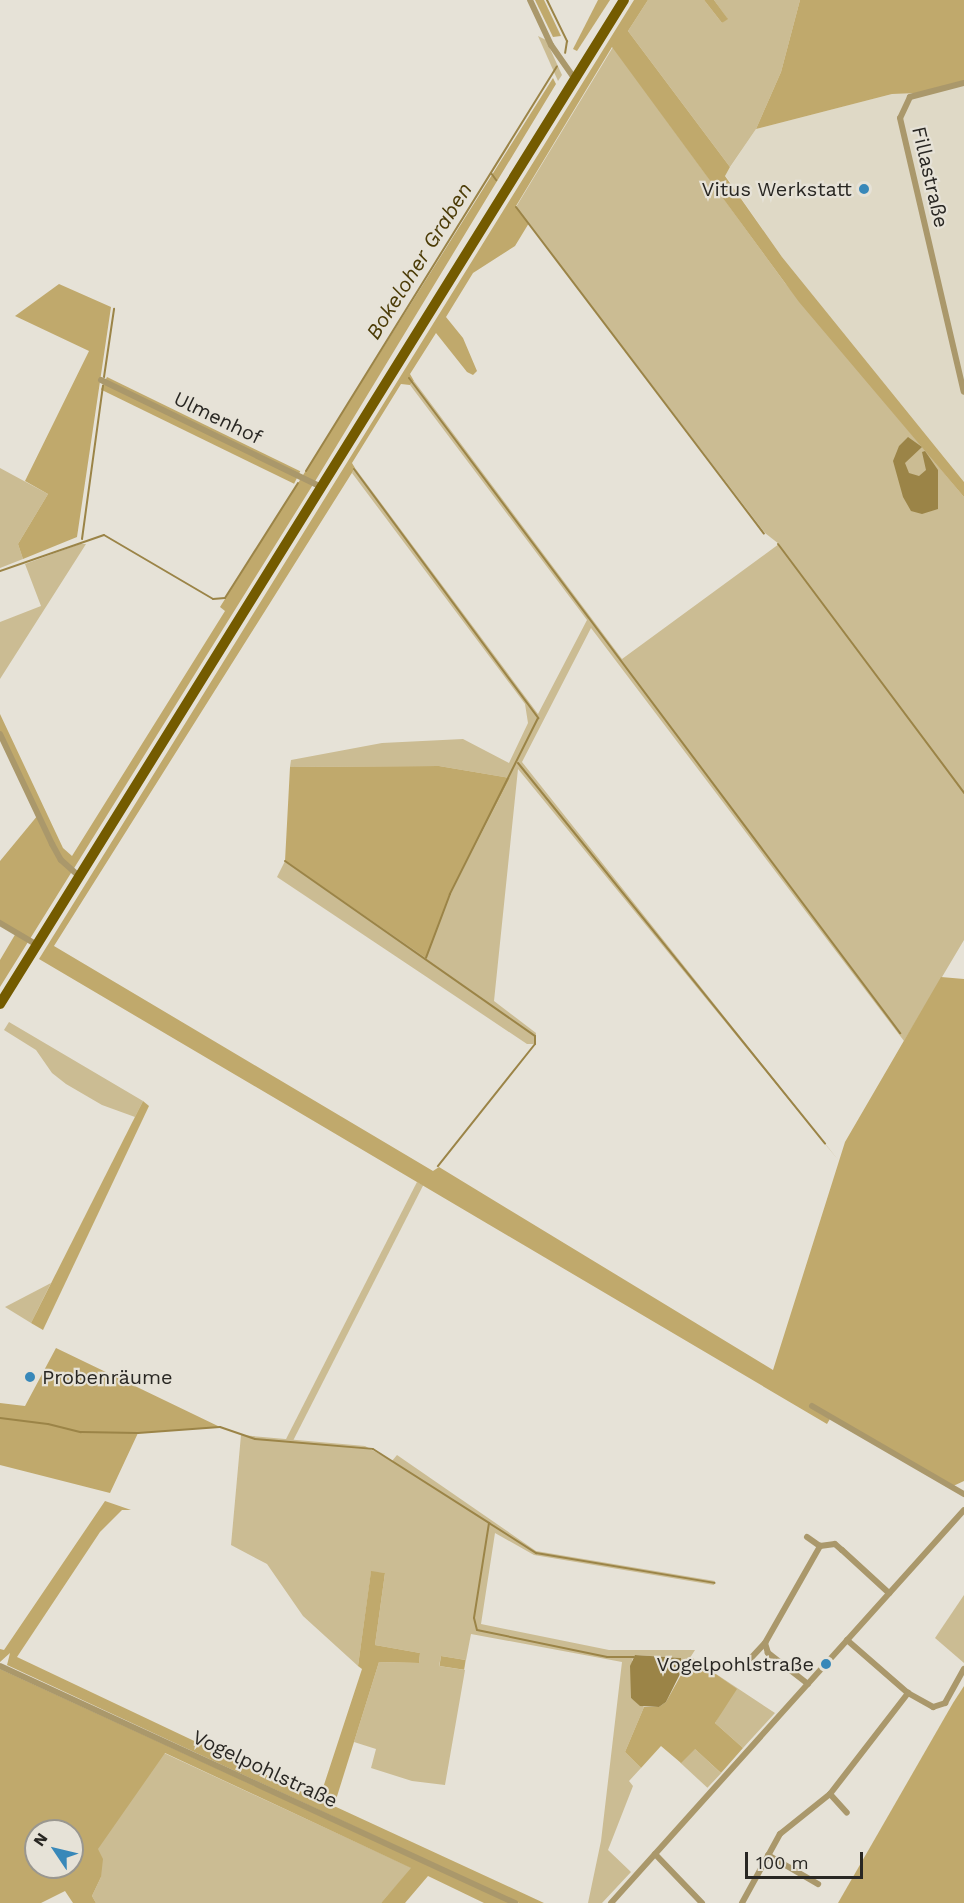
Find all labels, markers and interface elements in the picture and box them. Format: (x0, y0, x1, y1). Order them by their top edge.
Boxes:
street label: Fillastraße (907, 124, 953, 230)
place label: Vitus Werkstatt (701, 177, 852, 201)
water label: Bokeloher Graben (360, 178, 478, 344)
marker: Vitus Werkstatt (857, 182, 871, 196)
street label: Ulmenhof (170, 386, 266, 450)
place label: Probenräume (42, 1365, 173, 1389)
marker: Probenräume (23, 1370, 37, 1384)
place label: Vogelpohlstraße (657, 1652, 814, 1676)
marker: Vogelpohlstraße (819, 1657, 833, 1671)
street label: Vogelpohlstraße (189, 1725, 341, 1813)
north arrow (24, 1819, 84, 1879)
text: N (29, 1829, 52, 1850)
scale bar (748, 1840, 866, 1878)
text: 100 m (756, 1852, 809, 1873)

